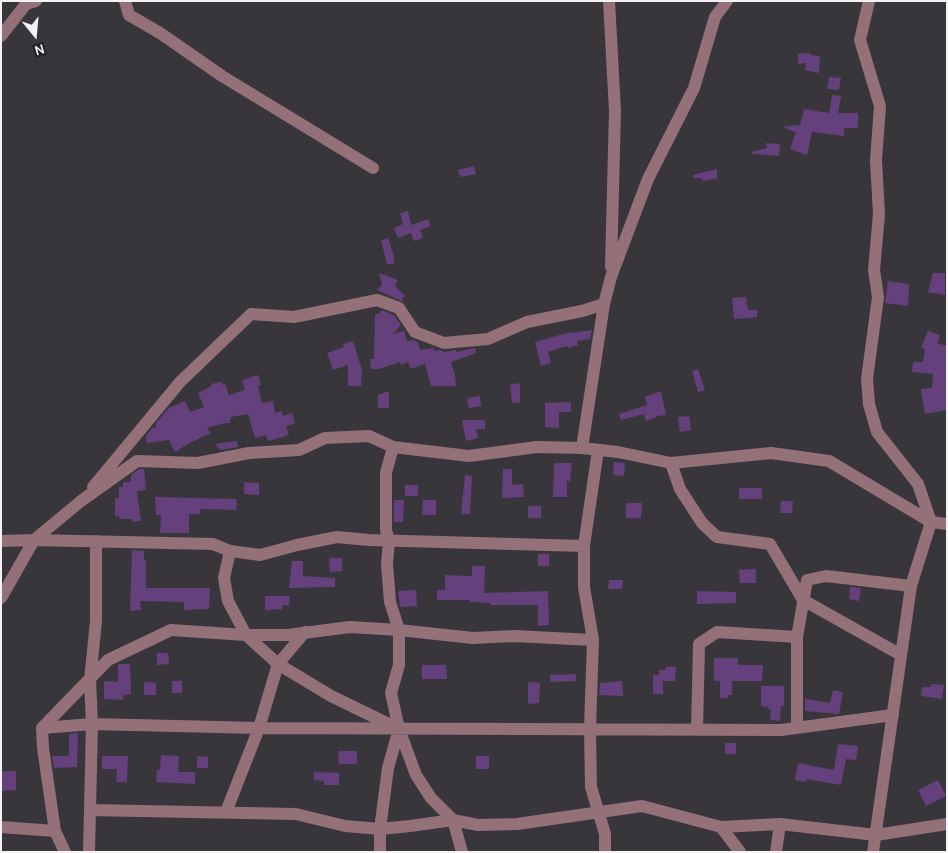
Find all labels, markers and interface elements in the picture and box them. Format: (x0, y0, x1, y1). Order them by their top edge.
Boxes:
north arrow (10, 10, 60, 60)
text: N (32, 40, 47, 59)

